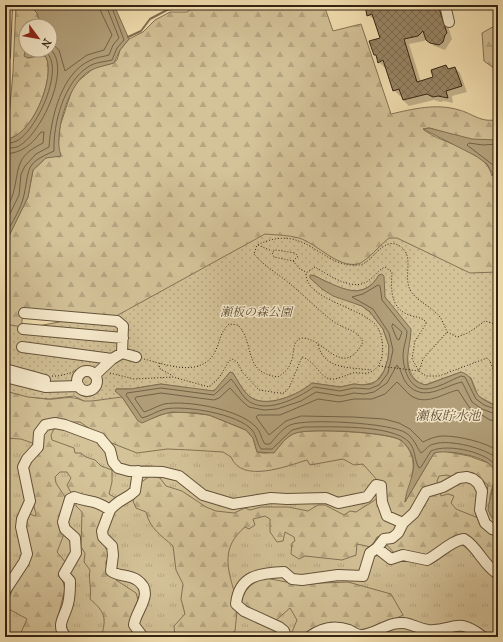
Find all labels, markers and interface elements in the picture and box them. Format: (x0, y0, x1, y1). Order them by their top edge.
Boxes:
north arrow (18, 18, 58, 58)
text: N (38, 36, 54, 51)
park label: 瀬板の森公園 (220, 305, 294, 319)
water label: 瀬板貯水池 (415, 408, 482, 423)

